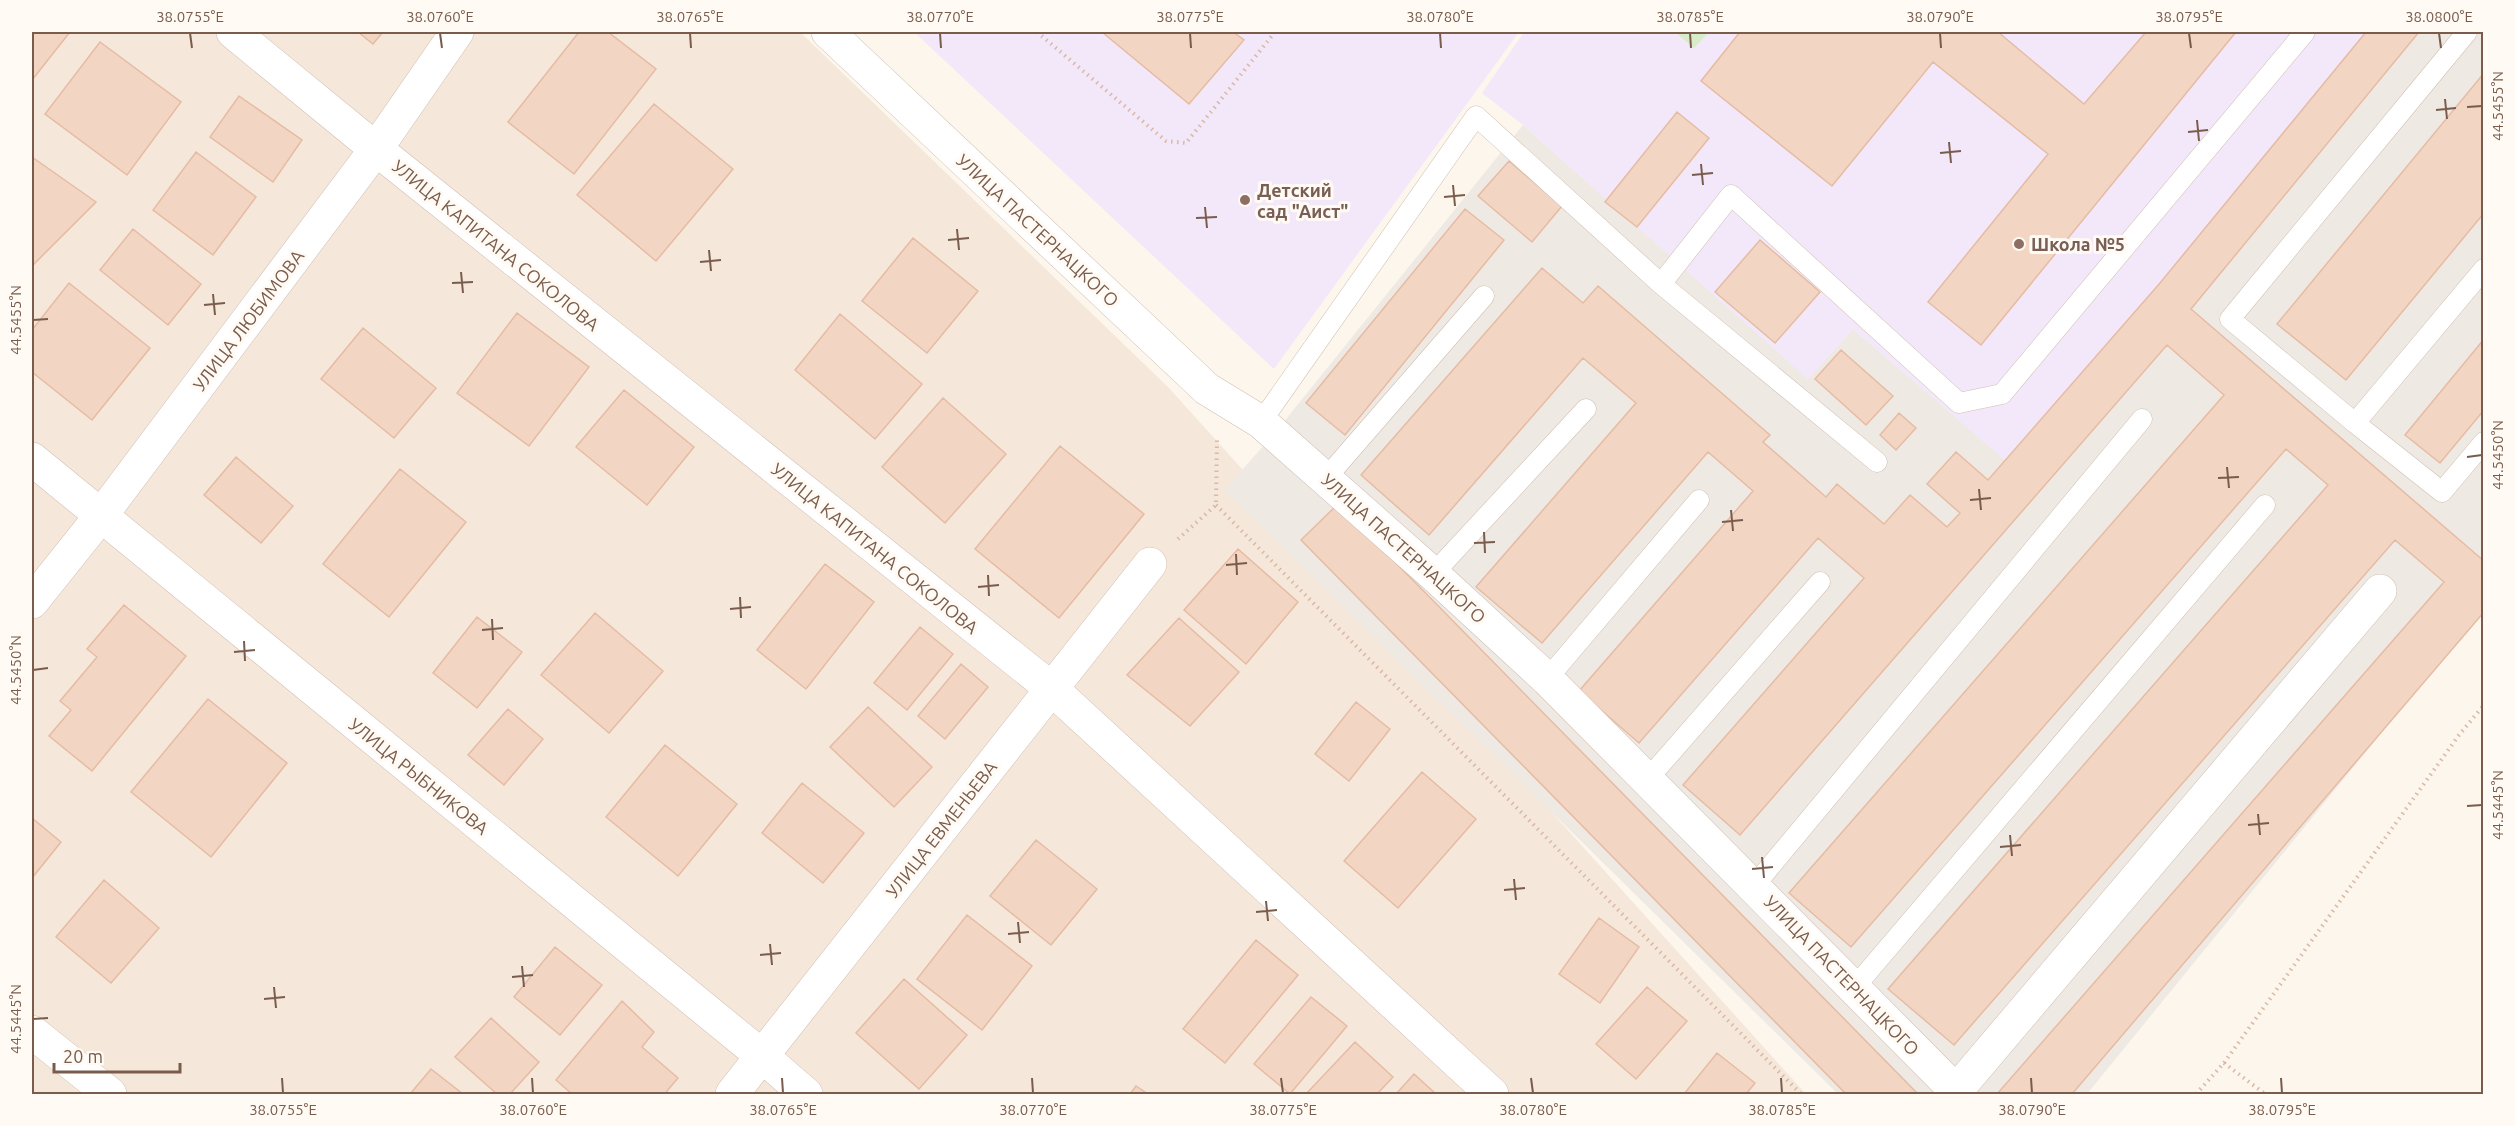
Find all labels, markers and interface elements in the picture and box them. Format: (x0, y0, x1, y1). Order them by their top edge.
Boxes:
text: 38.0755°E (156, 8, 224, 25)
text: 38.0760°E (406, 8, 474, 25)
text: 38.0765°E (656, 8, 724, 25)
text: 38.0770°E (906, 8, 974, 25)
text: 38.0775°E (1156, 8, 1224, 25)
text: 38.0780°E (1406, 8, 1474, 25)
text: 38.0785°E (1656, 8, 1724, 25)
text: 38.0790°E (1906, 8, 1974, 25)
text: 38.0795°E (2155, 8, 2223, 25)
text: 38.0800°E (2405, 8, 2473, 25)
text: 44.5455°N (2489, 71, 2506, 141)
street label: УЛИЦА ПАСТЕРНАЦКОГО (953, 150, 1123, 310)
street label: УЛИЦА КАПИТАНА СОКОЛОВА (389, 155, 603, 335)
place label: Детский сад "Аист" (1257, 180, 1348, 221)
marker: Детский сад "Аист" (1238, 193, 1252, 207)
place label: Школа №5 (2031, 234, 2125, 254)
marker: Школа №5 (2012, 237, 2026, 251)
street label: УЛИЦА ЛЮБИМОВА (189, 245, 308, 394)
text: 44.5455°N (7, 285, 24, 355)
text: 44.5450°N (2489, 420, 2506, 490)
street label: УЛИЦА КАПИТАНА СОКОЛОВА (768, 458, 982, 638)
street label: УЛИЦА ПАСТЕРНАЦКОГО (1318, 469, 1490, 627)
text: 44.5450°N (7, 635, 24, 705)
street label: УЛИЦА РЫБНИКОВА (345, 714, 493, 839)
street label: УЛИЦА ЕВМЕНЬЕВА (882, 757, 1001, 901)
text: 44.5445°N (2489, 770, 2506, 840)
street label: УЛИЦА ПАСТЕРНАЦКОГО (1761, 891, 1923, 1059)
text: 44.5445°N (7, 984, 24, 1054)
scale bar (54, 1036, 180, 1074)
text: 20 m (63, 1046, 103, 1066)
text: 38.0755°E (249, 1101, 317, 1118)
text: 38.0760°E (499, 1101, 567, 1118)
text: 38.0765°E (749, 1101, 817, 1118)
text: 38.0770°E (999, 1101, 1067, 1118)
text: 38.0775°E (1249, 1101, 1317, 1118)
text: 38.0780°E (1499, 1101, 1567, 1118)
text: 38.0785°E (1748, 1101, 1816, 1118)
text: 38.0790°E (1998, 1101, 2066, 1118)
text: 38.0795°E (2248, 1101, 2316, 1118)

